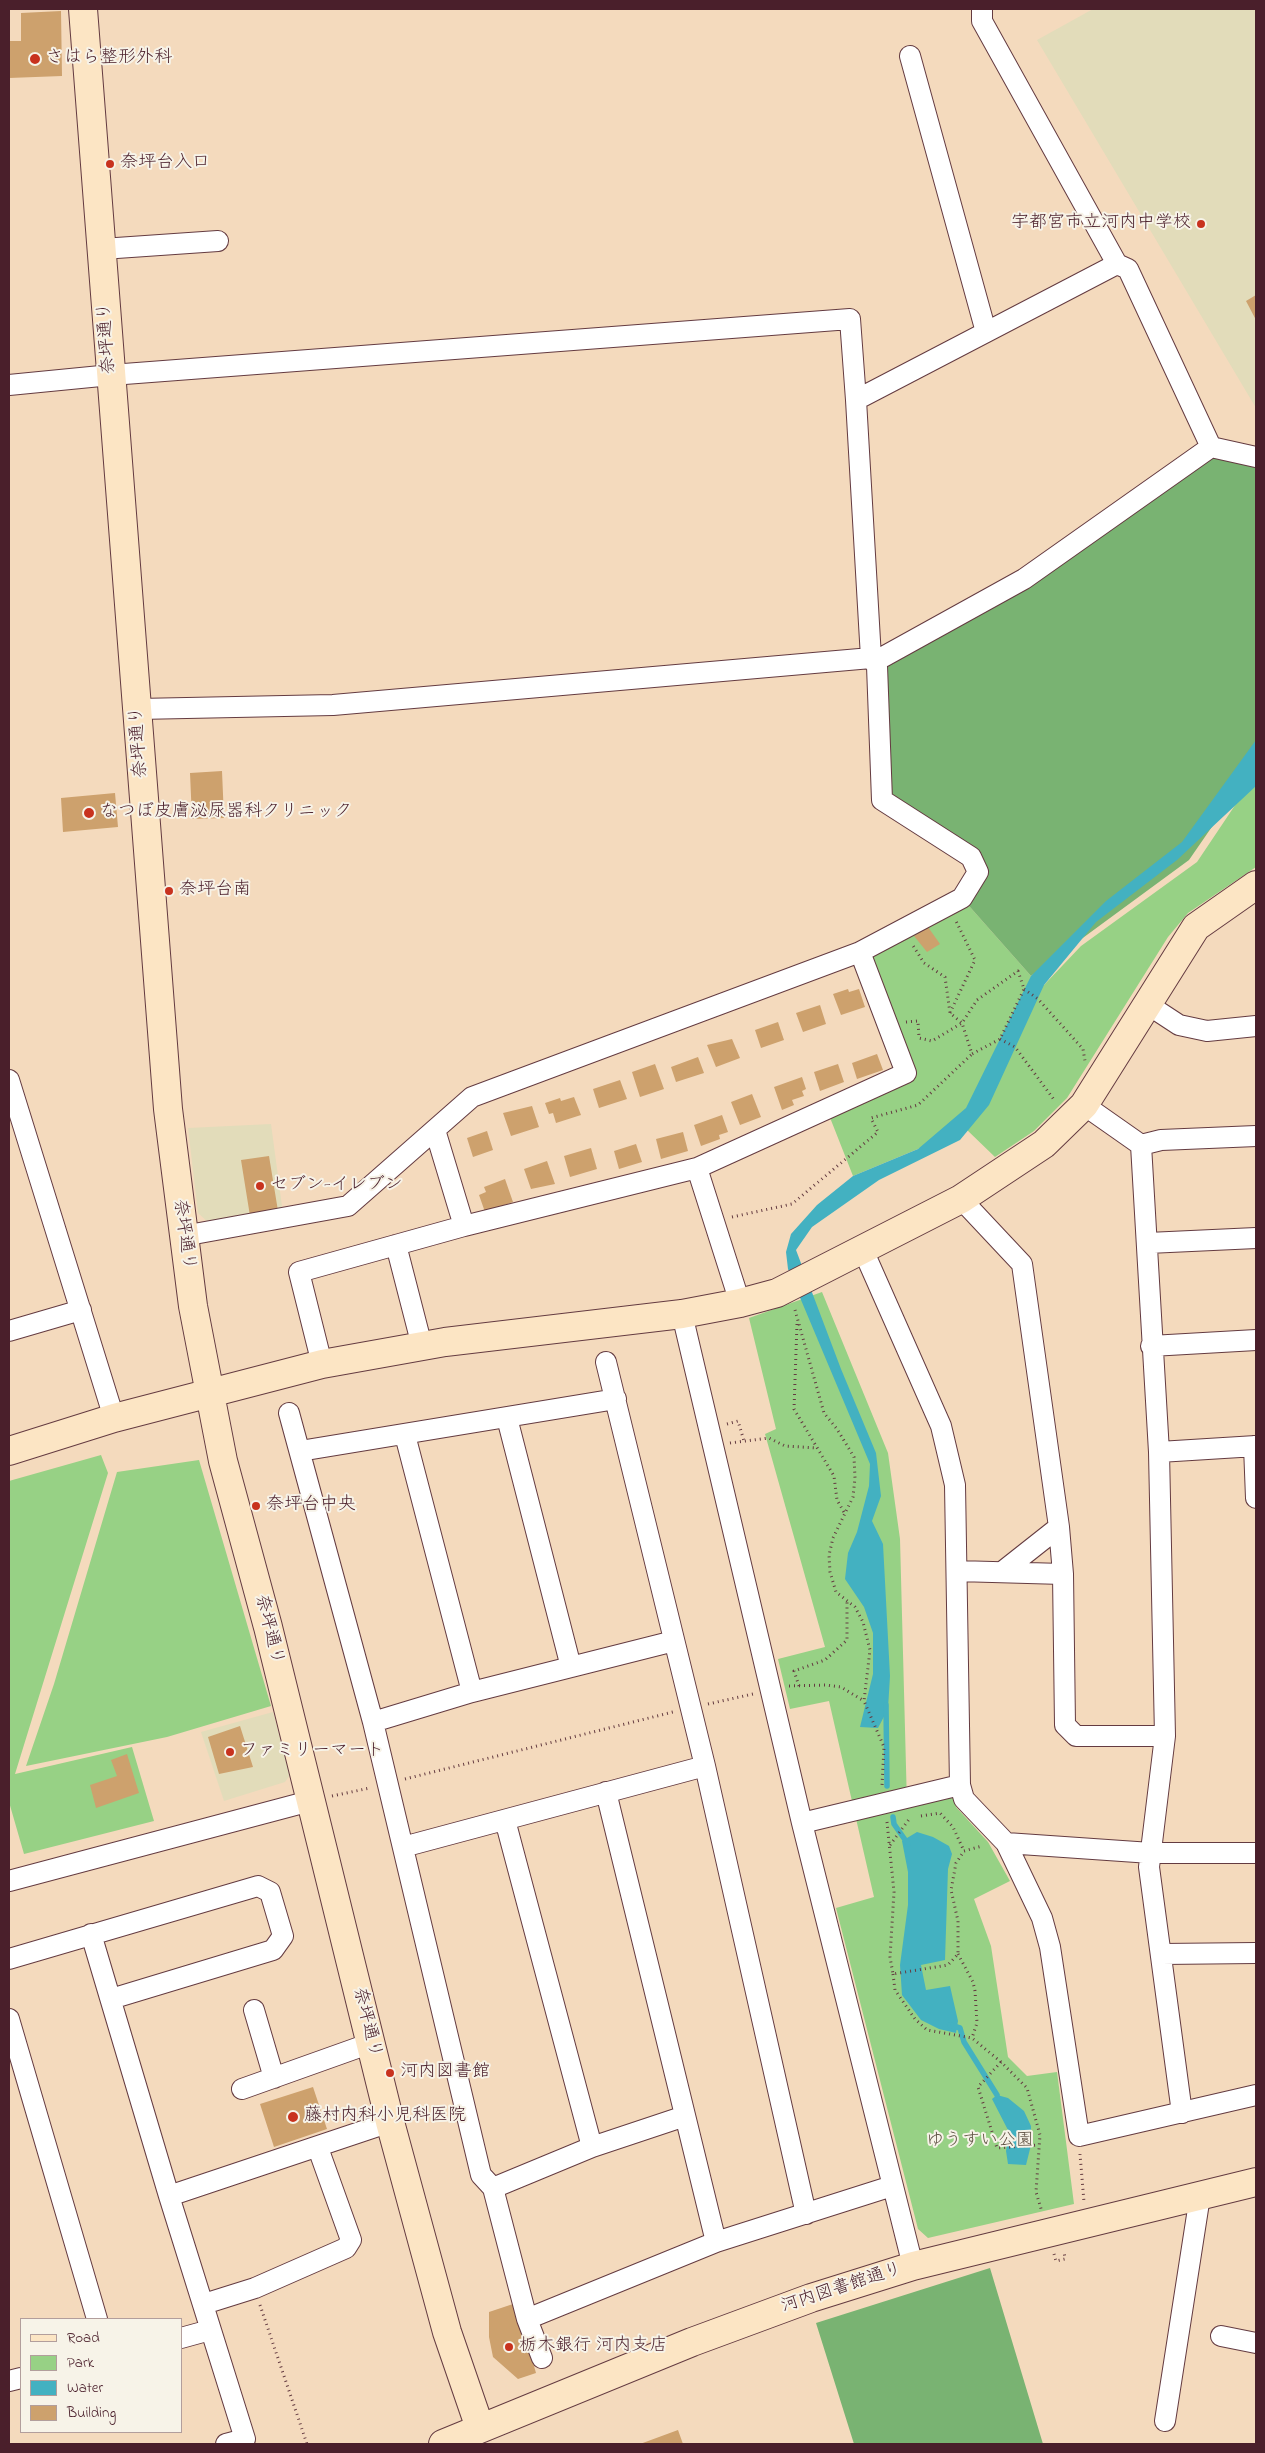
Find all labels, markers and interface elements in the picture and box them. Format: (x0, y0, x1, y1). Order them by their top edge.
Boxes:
place label: さはら整形外科 (46, 48, 172, 70)
marker: さはら整形外科 (28, 52, 42, 66)
place label: 奈坪台入口 (120, 153, 210, 175)
marker: 奈坪台入口 (104, 158, 116, 170)
place label: 宇都宮市立河内中学校 (1011, 213, 1191, 235)
marker: 宇都宮市立河内中学校 (1195, 218, 1207, 230)
street label: 奈坪通り (95, 301, 121, 375)
street label: 奈坪通り (127, 705, 153, 779)
place label: なつぼ皮膚泌尿器科クリニック (100, 802, 352, 824)
marker: なつぼ皮膚泌尿器科クリニック (82, 806, 96, 820)
place label: 奈坪台南 (179, 880, 251, 902)
marker: 奈坪台南 (163, 885, 175, 897)
place label: セブン-イレブン (270, 1175, 403, 1197)
marker: セブン-イレブン (254, 1180, 266, 1192)
street label: 奈坪通り (167, 1198, 199, 1272)
place label: 奈坪台中央 (266, 1495, 356, 1517)
marker: 奈坪台中央 (250, 1500, 262, 1512)
street label: 奈坪通り (249, 1592, 287, 1668)
place label: ファミリーマート (240, 1741, 384, 1763)
marker: ファミリーマート (224, 1746, 236, 1758)
street label: 奈坪通り (347, 1985, 385, 2061)
place label: 河内図書館 (400, 2062, 490, 2084)
marker: 河内図書館 (384, 2067, 396, 2079)
place label: 藤村内科小児科医院 (304, 2106, 466, 2128)
marker: 藤村内科小児科医院 (286, 2110, 300, 2124)
park label: ゆうすい公園 (926, 2131, 1034, 2153)
street label: 河内図書館通り (779, 2259, 905, 2319)
legend (20, 2318, 182, 2433)
text: Road (67, 2327, 100, 2349)
place label: 栃木銀行 河内支店 (519, 2336, 667, 2358)
marker: 栃木銀行 河内支店 (503, 2341, 515, 2353)
text: Park (67, 2352, 94, 2374)
text: Water (67, 2377, 103, 2399)
text: Building (67, 2402, 116, 2424)

